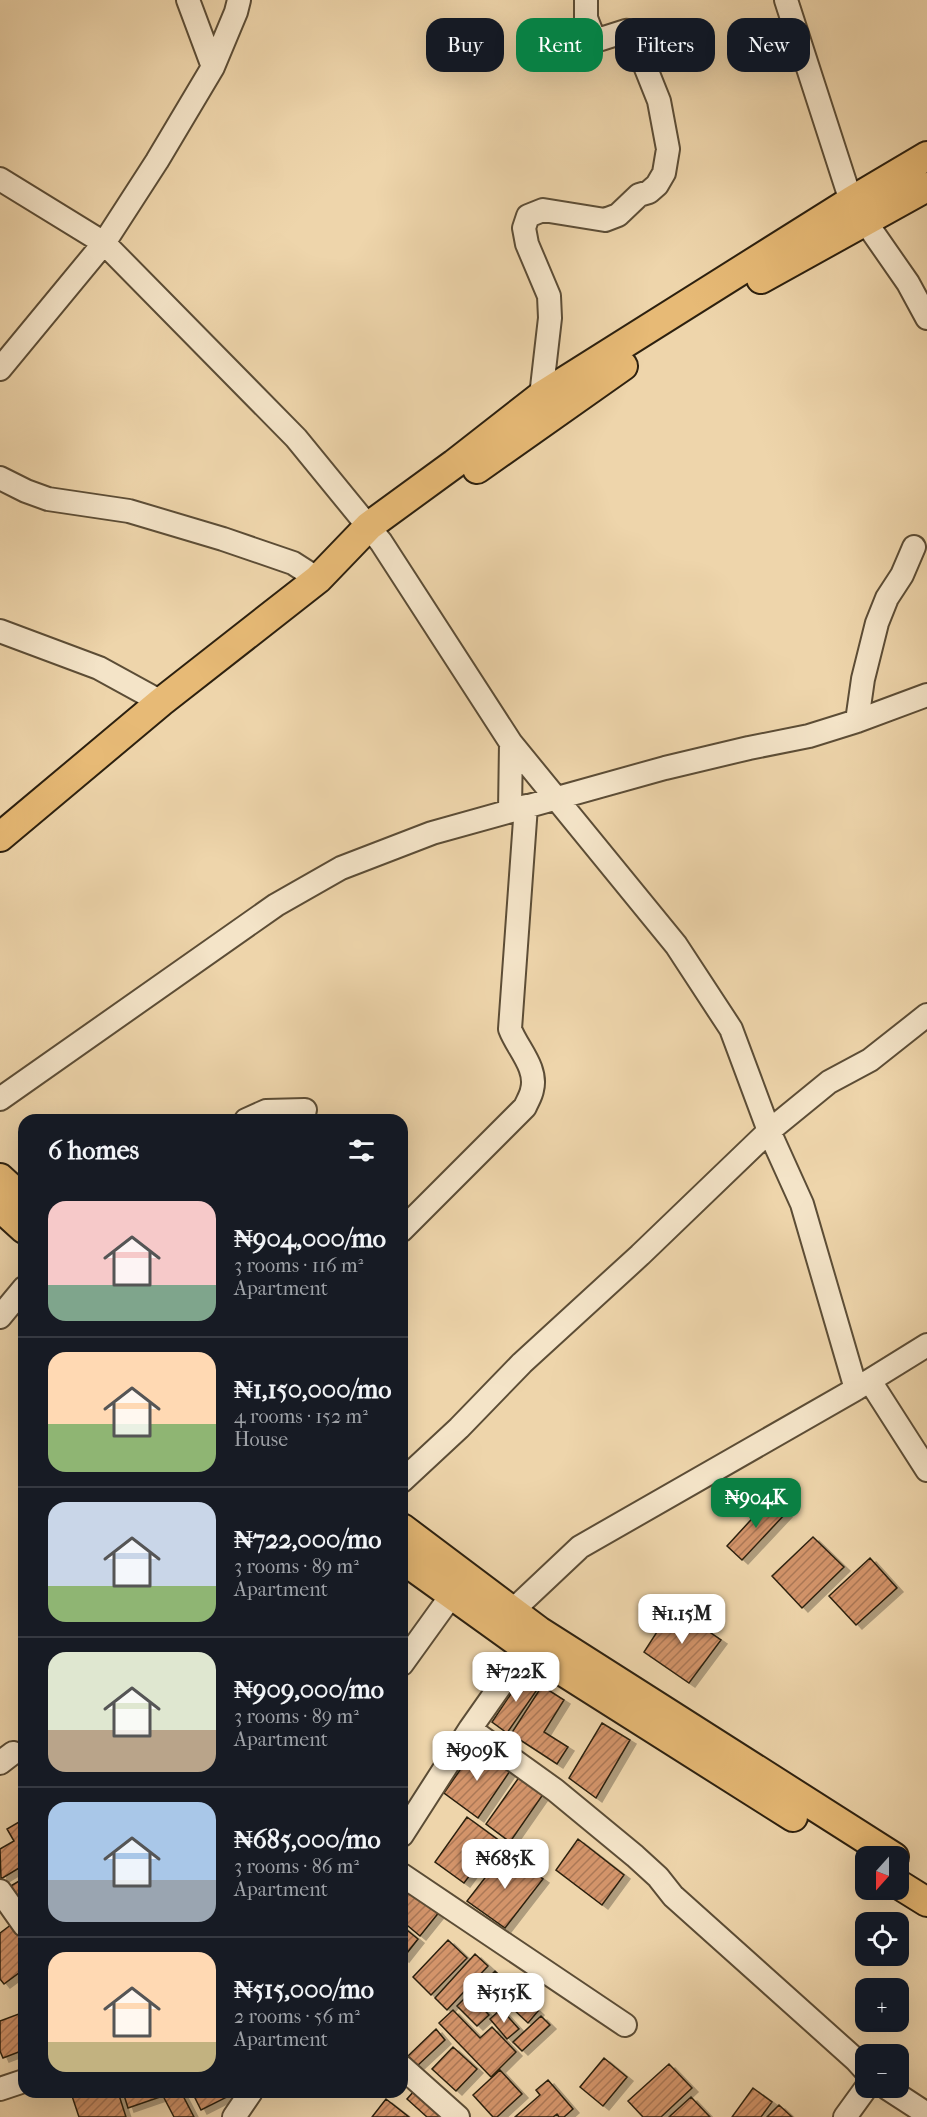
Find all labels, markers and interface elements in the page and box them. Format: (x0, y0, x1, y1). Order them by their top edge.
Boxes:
chip: Buy (426, 18, 504, 72)
chip: Rent (516, 18, 603, 72)
chip: Filters (615, 18, 715, 72)
chip: New (727, 18, 810, 72)
icon: filters (345, 1134, 378, 1167)
text: 6 homes (48, 1135, 139, 1166)
text: ₦904,000/mo (234, 1223, 386, 1254)
icon: home (96, 1225, 168, 1297)
text: 3 rooms · 116 m² (234, 1254, 363, 1277)
text: Apartment (234, 1277, 328, 1300)
text: ₦1,150,000/mo (234, 1374, 392, 1405)
icon: home (96, 1376, 168, 1448)
text: 4 rooms · 152 m² (234, 1405, 368, 1428)
text: House (234, 1428, 288, 1451)
pin: ₦904K (714, 1478, 798, 1529)
text: ₦904K (725, 1486, 787, 1509)
text: ₦722,000/mo (234, 1524, 381, 1555)
icon: home (96, 1526, 168, 1598)
text: 3 rooms · 89 m² (234, 1555, 359, 1578)
text: Apartment (234, 1578, 328, 1601)
pin: ₦1.15M (633, 1594, 731, 1645)
text: ₦1.15M (652, 1602, 712, 1625)
pin: ₦722K (474, 1652, 558, 1703)
text: ₦722K (486, 1660, 546, 1683)
text: ₦909,000/mo (234, 1674, 384, 1705)
icon: home (96, 1676, 168, 1748)
text: 3 rooms · 89 m² (234, 1705, 359, 1728)
text: Apartment (234, 1728, 328, 1751)
pin: ₦909K (435, 1731, 519, 1782)
text: ₦909K (447, 1739, 508, 1762)
text: ₦685,000/mo (234, 1824, 381, 1855)
icon: home (96, 1826, 168, 1898)
pin: ₦685K (463, 1839, 547, 1890)
north arrow (855, 1846, 909, 1900)
map controls (855, 1846, 909, 2098)
text: ₦685K (476, 1847, 534, 1870)
text: 3 rooms · 86 m² (234, 1855, 359, 1878)
text: Apartment (234, 1878, 328, 1901)
button: locate (855, 1912, 909, 1966)
pin: ₦515K (462, 1973, 546, 2024)
text: ₦515,000/mo (234, 1974, 374, 2005)
icon: home (96, 1976, 168, 2048)
button: + (855, 1978, 909, 2032)
text: ₦515K (477, 1981, 531, 2004)
text: 2 rooms · 56 m² (234, 2005, 360, 2028)
text: Apartment (234, 2028, 328, 2051)
button: − (855, 2044, 909, 2098)

